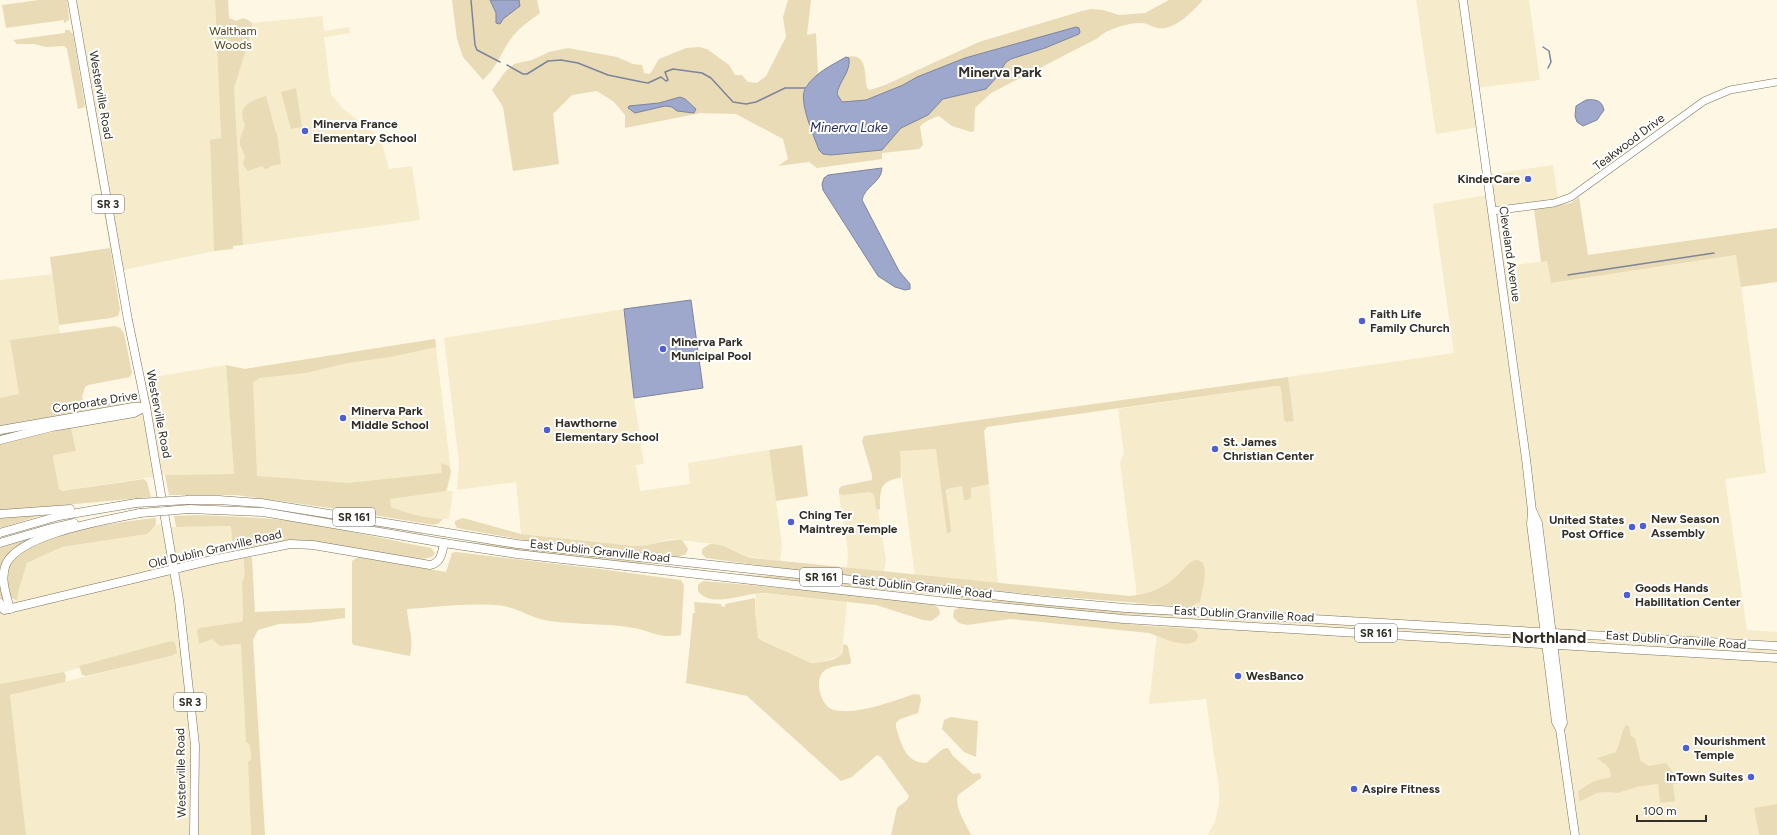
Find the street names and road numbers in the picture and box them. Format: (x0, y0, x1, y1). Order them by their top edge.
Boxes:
street label: Westerville Road (86, 50, 116, 140)
street label: Teakwood Drive (1591, 110, 1668, 173)
road number: SR 3 (92, 195, 124, 213)
street label: Cleveland Avenue (1496, 205, 1524, 303)
street label: Westerville Road (144, 369, 174, 459)
street label: Corporate Drive (52, 388, 139, 416)
road number: SR 161 (333, 508, 375, 526)
street label: Old Dublin Granville Road (147, 527, 283, 571)
street label: East Dublin Granville Road (529, 537, 671, 565)
road number: SR 161 (800, 568, 842, 586)
street label: East Dublin Granville Road (851, 573, 993, 601)
street label: East Dublin Granville Road (1173, 603, 1315, 625)
road number: SR 161 (1355, 624, 1397, 642)
street label: East Dublin Granville Road (1605, 628, 1747, 652)
road number: SR 3 (174, 693, 206, 711)
street label: Westerville Road (173, 728, 189, 818)

